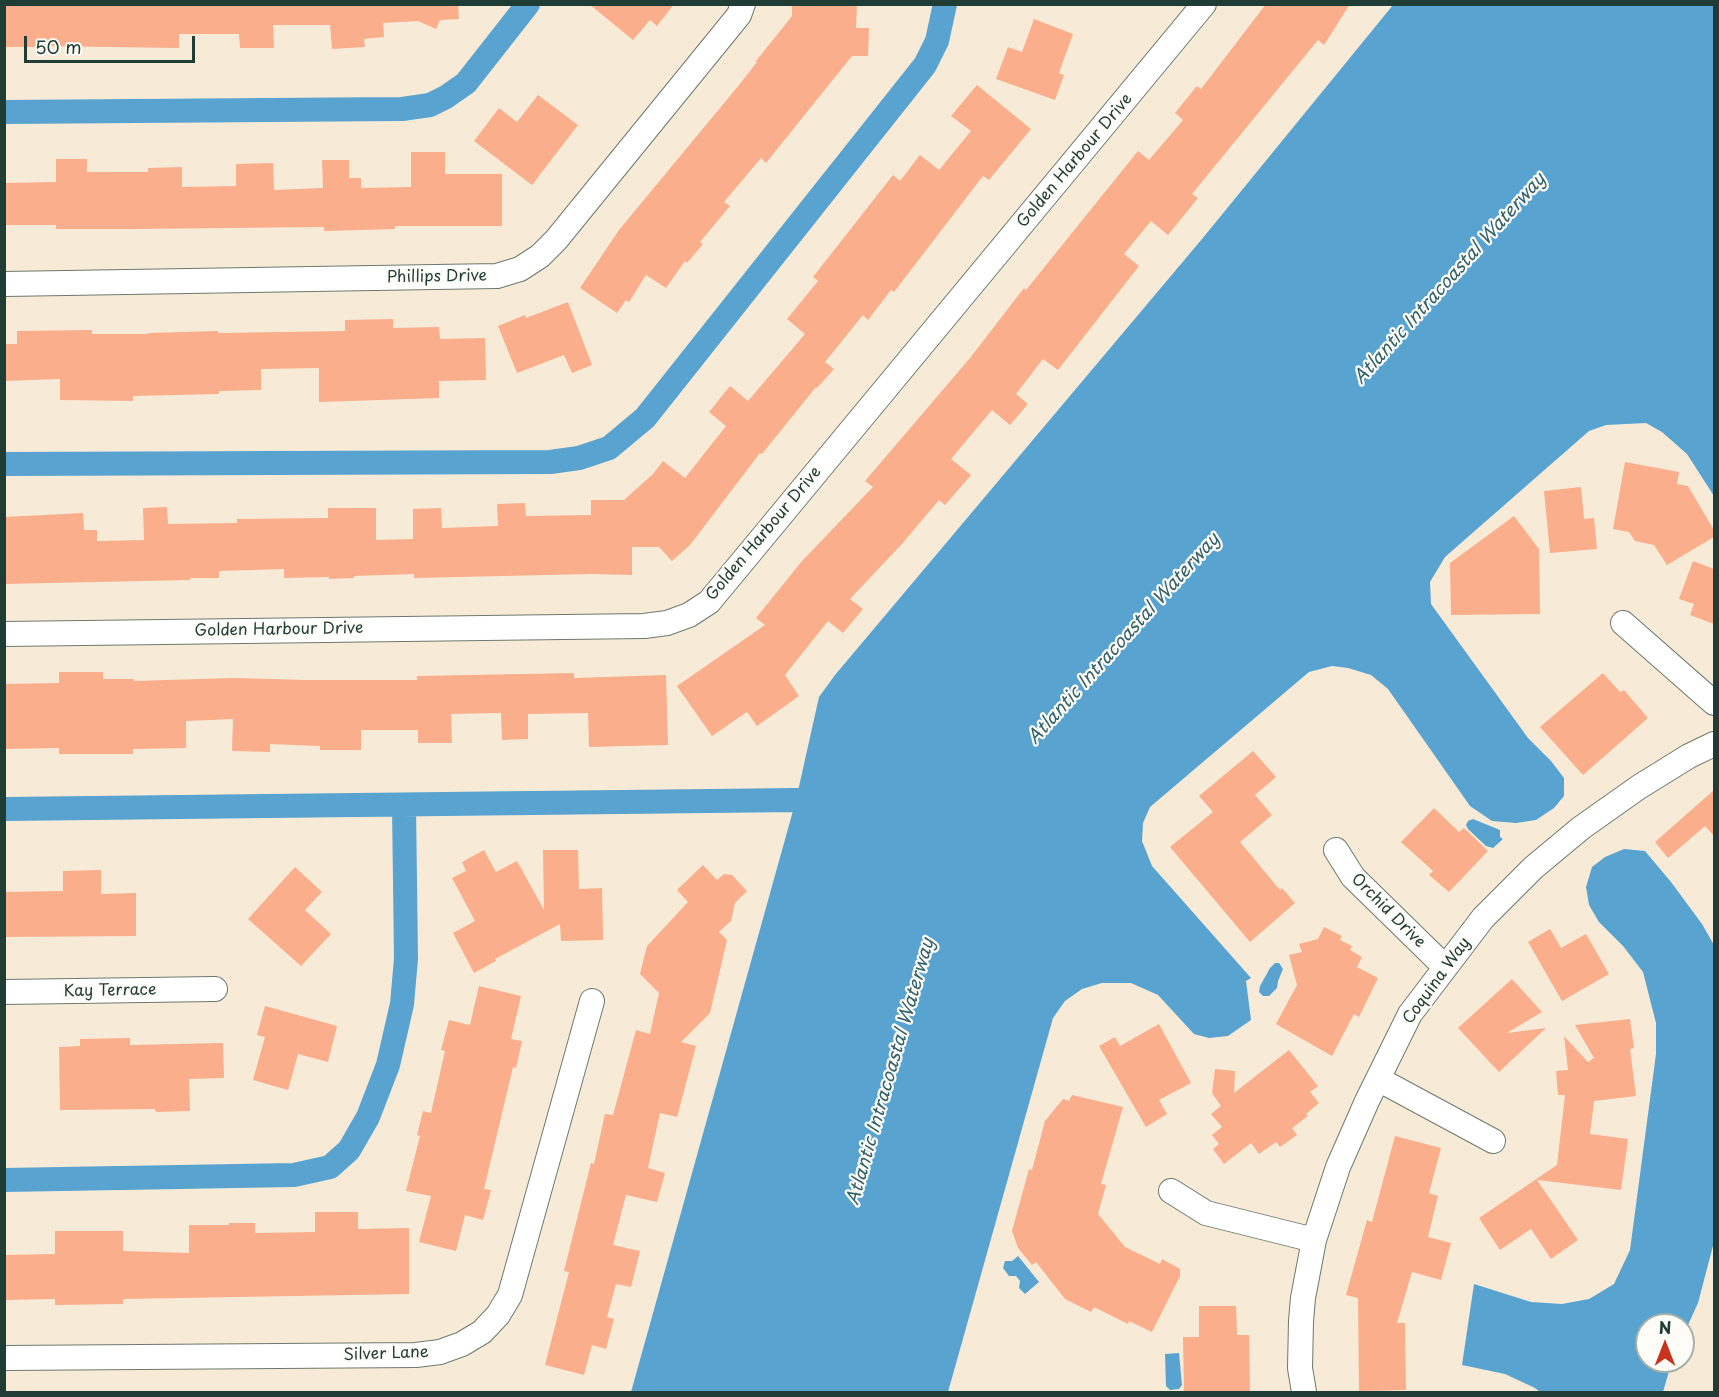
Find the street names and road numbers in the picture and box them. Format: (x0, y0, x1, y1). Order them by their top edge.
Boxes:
street label: Golden Harbour Drive (1013, 90, 1137, 232)
street label: Phillips Drive (387, 267, 487, 287)
street label: Golden Harbour Drive (702, 463, 826, 605)
street label: Golden Harbour Drive (194, 619, 364, 641)
street label: Orchid Drive (1347, 870, 1429, 952)
street label: Coquina Way (1399, 934, 1475, 1028)
street label: Kay Terrace (64, 981, 156, 1001)
street label: Silver Lane (343, 1343, 429, 1365)

